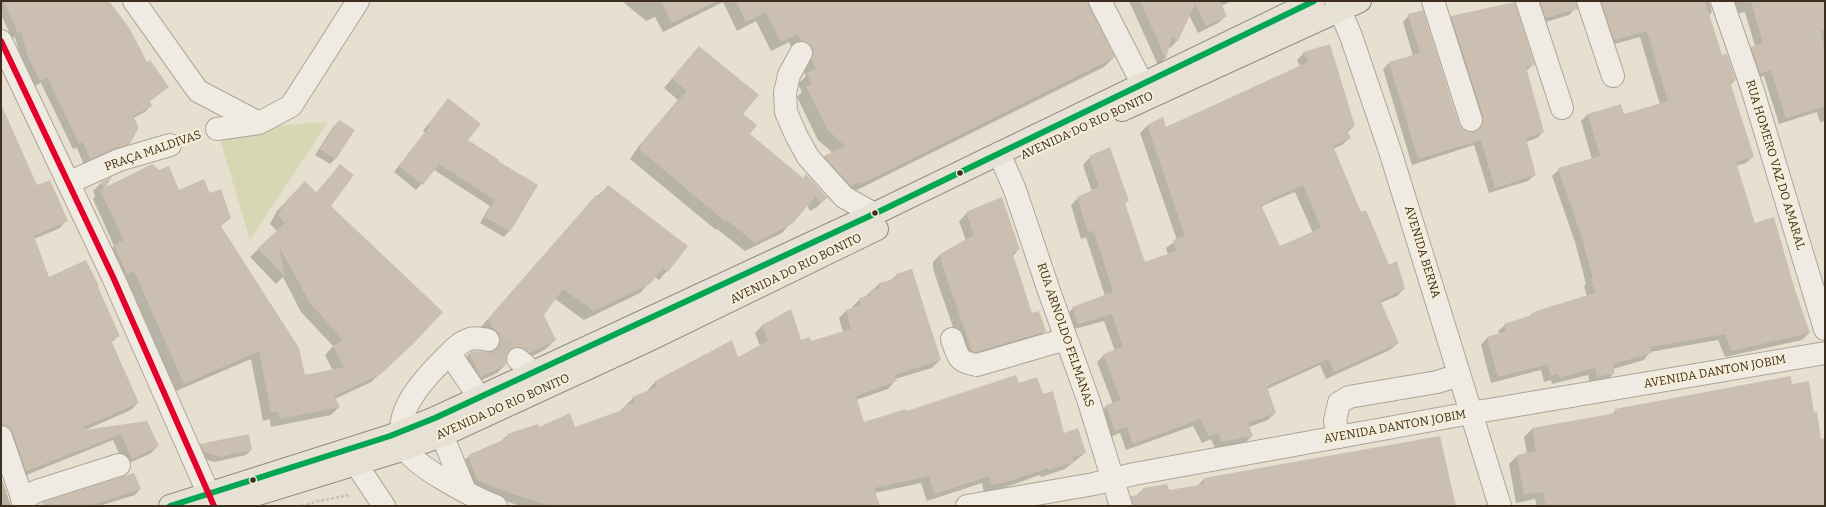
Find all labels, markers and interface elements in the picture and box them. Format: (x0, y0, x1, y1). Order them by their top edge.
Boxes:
street label: RUA HOMERO VAZ DO AMARAL (1742, 78, 1808, 252)
street label: AVENIDA DO RIO BONITO (1018, 89, 1156, 163)
street label: PRAÇA MALDIVAS (103, 128, 203, 174)
unlabelled marker (955, 168, 965, 178)
street label: AVENIDA BERNA (1401, 204, 1443, 300)
unlabelled marker (870, 208, 880, 218)
street label: AVENIDA DO RIO BONITO (728, 231, 864, 307)
street label: RUA ARNOLDO FELMANAS (1034, 261, 1096, 409)
street label: AVENIDA DANTON JOBIM (1643, 352, 1787, 392)
street label: AVENIDA DO RIO BONITO (434, 371, 572, 443)
street label: AVENIDA DANTON JOBIM (1323, 407, 1467, 447)
unlabelled marker (248, 475, 258, 485)

